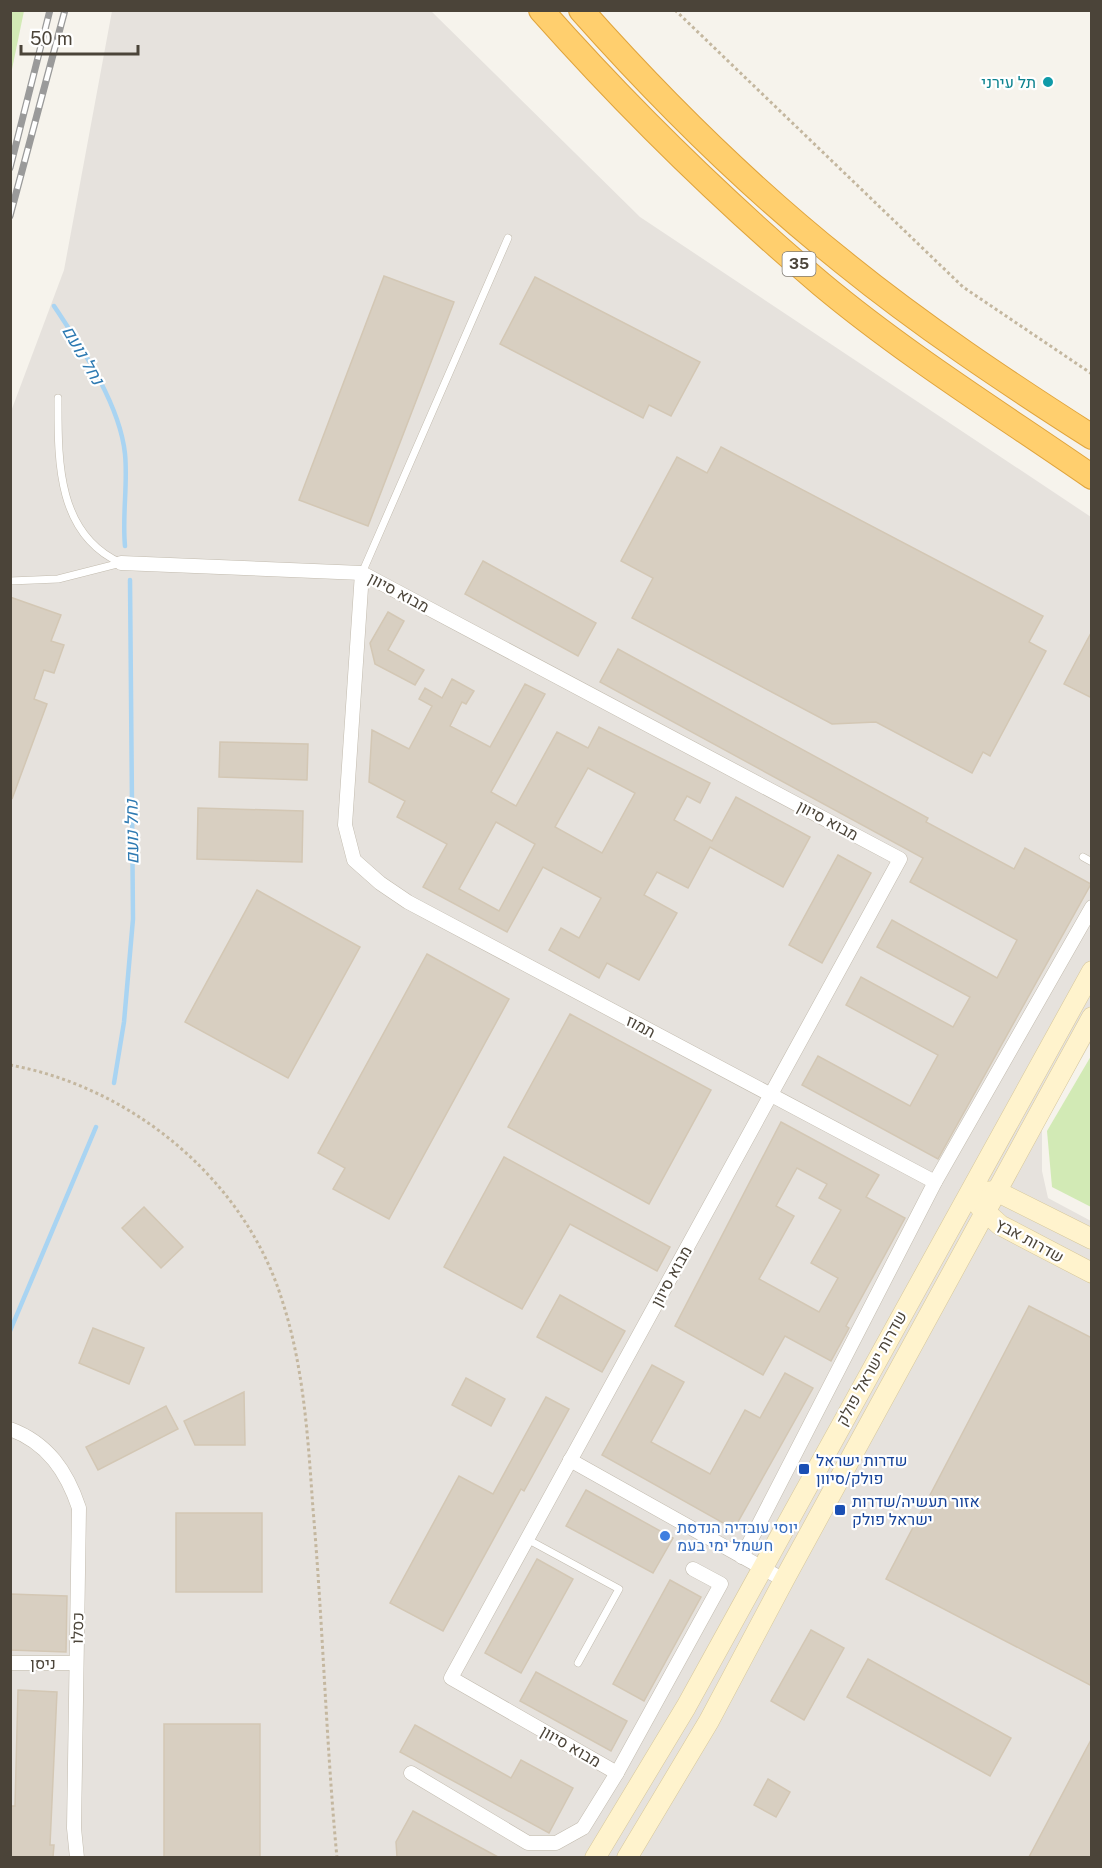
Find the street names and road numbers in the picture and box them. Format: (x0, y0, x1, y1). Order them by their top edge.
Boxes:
road number: 35 (782, 252, 816, 276)
street label: מבוא סיוון (365, 568, 433, 616)
street label: מבוא סיוון (794, 796, 862, 844)
street label: תמוז (623, 1011, 659, 1042)
street label: שדרות אבץ (992, 1214, 1067, 1267)
street label: מבוא סיוון (647, 1243, 696, 1310)
street label: שדרות ישראל פולק (832, 1308, 911, 1429)
street label: כסלו (68, 1612, 87, 1644)
street label: ניסן (30, 1654, 56, 1673)
street label: מבוא סיוון (537, 1722, 604, 1771)

